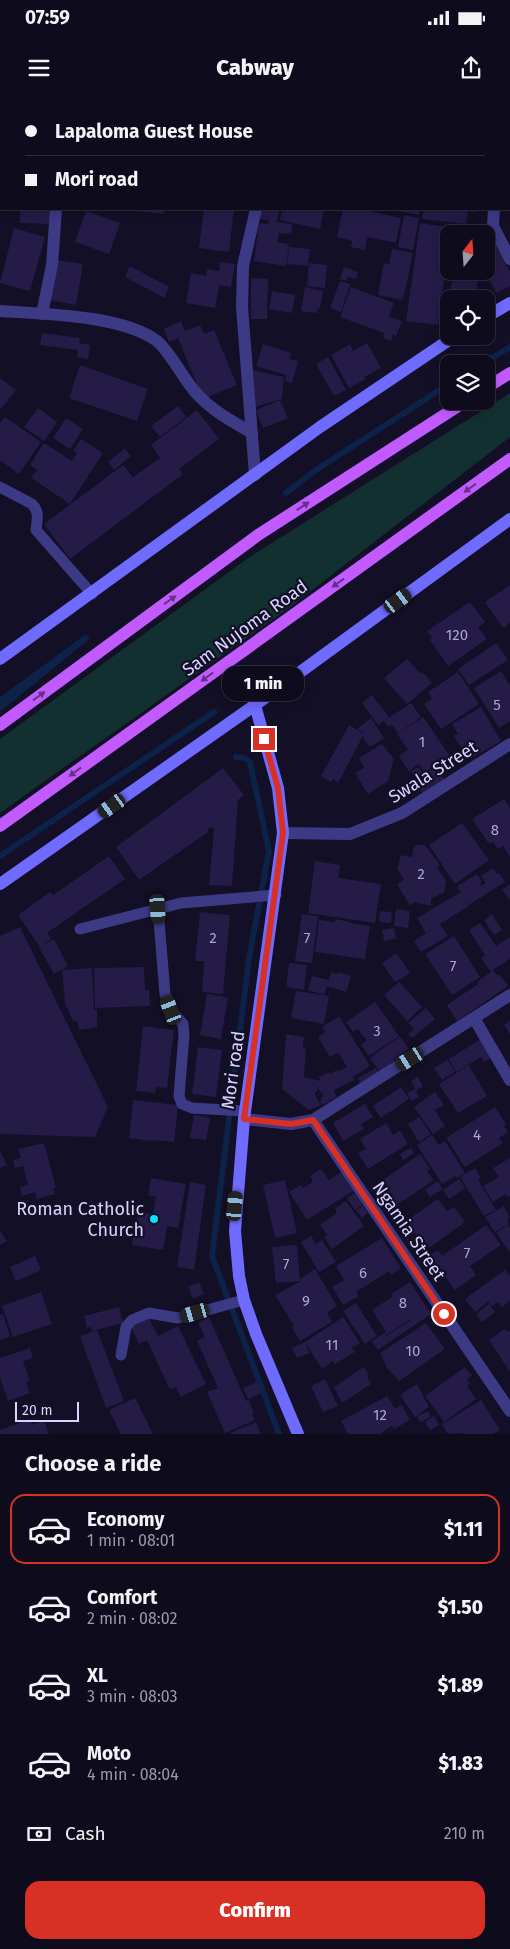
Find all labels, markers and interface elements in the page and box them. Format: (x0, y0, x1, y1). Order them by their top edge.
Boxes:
text: 07:59 (25, 6, 70, 29)
icon: menu (25, 54, 53, 82)
text: Cabway (216, 54, 294, 81)
icon: share (457, 54, 485, 82)
text: Lapaloma Guest House (55, 120, 253, 143)
text: Mori road (55, 168, 138, 191)
north arrow (440, 225, 495, 280)
map controls (440, 225, 495, 410)
button: locate (440, 290, 495, 345)
button: layers (440, 355, 495, 410)
one-way arrow (464, 483, 477, 493)
one-way arrow (296, 501, 309, 511)
street label: Sam Nujoma Road (178, 575, 312, 681)
one-way arrow (332, 577, 345, 587)
car (381, 586, 414, 616)
one-way arrow (163, 595, 177, 605)
house number: 120 (446, 626, 468, 644)
callout: 1 min (223, 666, 305, 702)
one-way arrow (200, 672, 213, 682)
text: 1 min (244, 674, 282, 693)
one-way arrow (32, 691, 46, 701)
house number: 5 (493, 696, 501, 714)
route end (253, 728, 275, 750)
house number: 1 (419, 733, 425, 751)
street label: Swala Street (384, 736, 482, 808)
one-way arrow (68, 767, 81, 777)
car (95, 791, 128, 821)
house number: 8 (491, 821, 499, 839)
house number: 2 (417, 865, 425, 883)
car (149, 894, 166, 924)
house number: 2 (209, 929, 217, 947)
house number: 7 (304, 929, 311, 947)
house number: 7 (450, 957, 457, 975)
car (158, 993, 183, 1027)
house number: 3 (373, 1022, 381, 1040)
street label: Mori road (217, 1030, 249, 1110)
car (393, 1045, 426, 1073)
house number: 4 (473, 1126, 481, 1144)
street label: Ngamia Street (368, 1177, 451, 1285)
car (226, 1190, 243, 1222)
place label: Roman Catholic Church (16, 1198, 144, 1241)
marker: Roman Catholic Church (148, 1213, 160, 1225)
house number: 7 (464, 1244, 471, 1262)
house number: 7 (283, 1255, 290, 1273)
house number: 6 (359, 1264, 367, 1282)
house number: 9 (302, 1292, 310, 1310)
house number: 8 (399, 1294, 407, 1312)
car (178, 1302, 211, 1324)
route start (433, 1303, 455, 1325)
house number: 11 (326, 1336, 338, 1354)
house number: 10 (406, 1342, 420, 1360)
scale bar (15, 1399, 79, 1422)
text: 20 m (22, 1402, 52, 1419)
house number: 12 (373, 1406, 387, 1424)
text: Choose a ride (25, 1450, 161, 1477)
icon: car (27, 1507, 72, 1552)
text: Economy (87, 1508, 164, 1531)
text: $1.11 (444, 1518, 483, 1541)
text: 1 min · 08:01 (87, 1531, 175, 1550)
icon: car (27, 1585, 72, 1630)
text: Comfort (87, 1586, 157, 1609)
text: $1.50 (438, 1596, 483, 1619)
text: 2 min · 08:02 (87, 1609, 177, 1628)
icon: car (27, 1663, 72, 1708)
text: XL (87, 1664, 108, 1687)
text: $1.89 (438, 1674, 483, 1697)
text: 3 min · 08:03 (87, 1687, 177, 1706)
icon: car (27, 1741, 72, 1786)
text: Moto (87, 1742, 131, 1765)
text: $1.83 (438, 1752, 483, 1775)
text: 4 min · 08:04 (87, 1765, 179, 1784)
icon: cash (25, 1820, 53, 1848)
text: Cash (65, 1822, 106, 1845)
text: 210 m (444, 1824, 485, 1843)
button: Confirm (25, 1881, 485, 1939)

